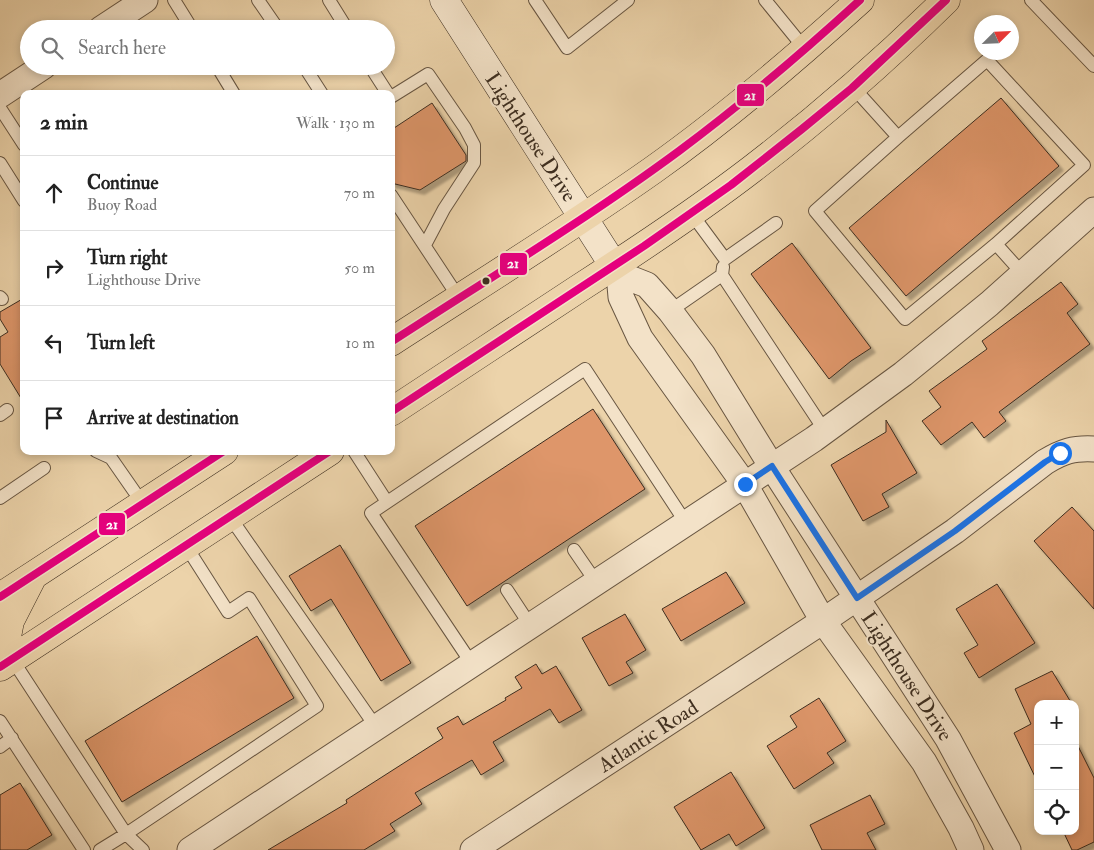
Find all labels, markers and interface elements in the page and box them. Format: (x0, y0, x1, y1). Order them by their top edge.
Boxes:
north arrow (974, 15, 1019, 60)
search box (20, 20, 395, 75)
icon: search (38, 34, 66, 62)
text: Search here (78, 36, 166, 60)
street label: Lighthouse Drive (479, 67, 583, 207)
line badge: 21 (736, 83, 765, 107)
text: 21 (744, 87, 756, 104)
text: 2 min (40, 109, 88, 136)
text: Walk · 130 m (296, 113, 375, 133)
text: Continue (87, 171, 158, 195)
icon: ahead (40, 179, 68, 207)
text: 70 m (344, 183, 375, 203)
text: Buoy Road (87, 195, 157, 215)
text: Turn right (87, 246, 167, 270)
line badge: 21 (499, 252, 528, 276)
icon: right (40, 254, 68, 282)
text: 21 (507, 255, 519, 272)
text: 50 m (344, 258, 375, 278)
text: Lighthouse Drive (87, 270, 201, 290)
unlabelled marker (481, 276, 491, 286)
icon: left (40, 329, 68, 357)
text: Turn left (87, 331, 155, 355)
text: 10 m (345, 333, 375, 353)
icon: arrive (40, 404, 68, 432)
text: Arrive at destination (87, 406, 239, 430)
route start (1049, 442, 1072, 465)
route end (734, 473, 757, 496)
line badge: 21 (98, 512, 126, 536)
text: 21 (106, 516, 118, 533)
street label: Lighthouse Drive (855, 606, 959, 746)
street label: Atlantic Road (592, 694, 704, 779)
map controls (1034, 700, 1079, 835)
button: + (1034, 700, 1079, 745)
button: − (1034, 745, 1079, 790)
button: locate (1034, 790, 1079, 835)

